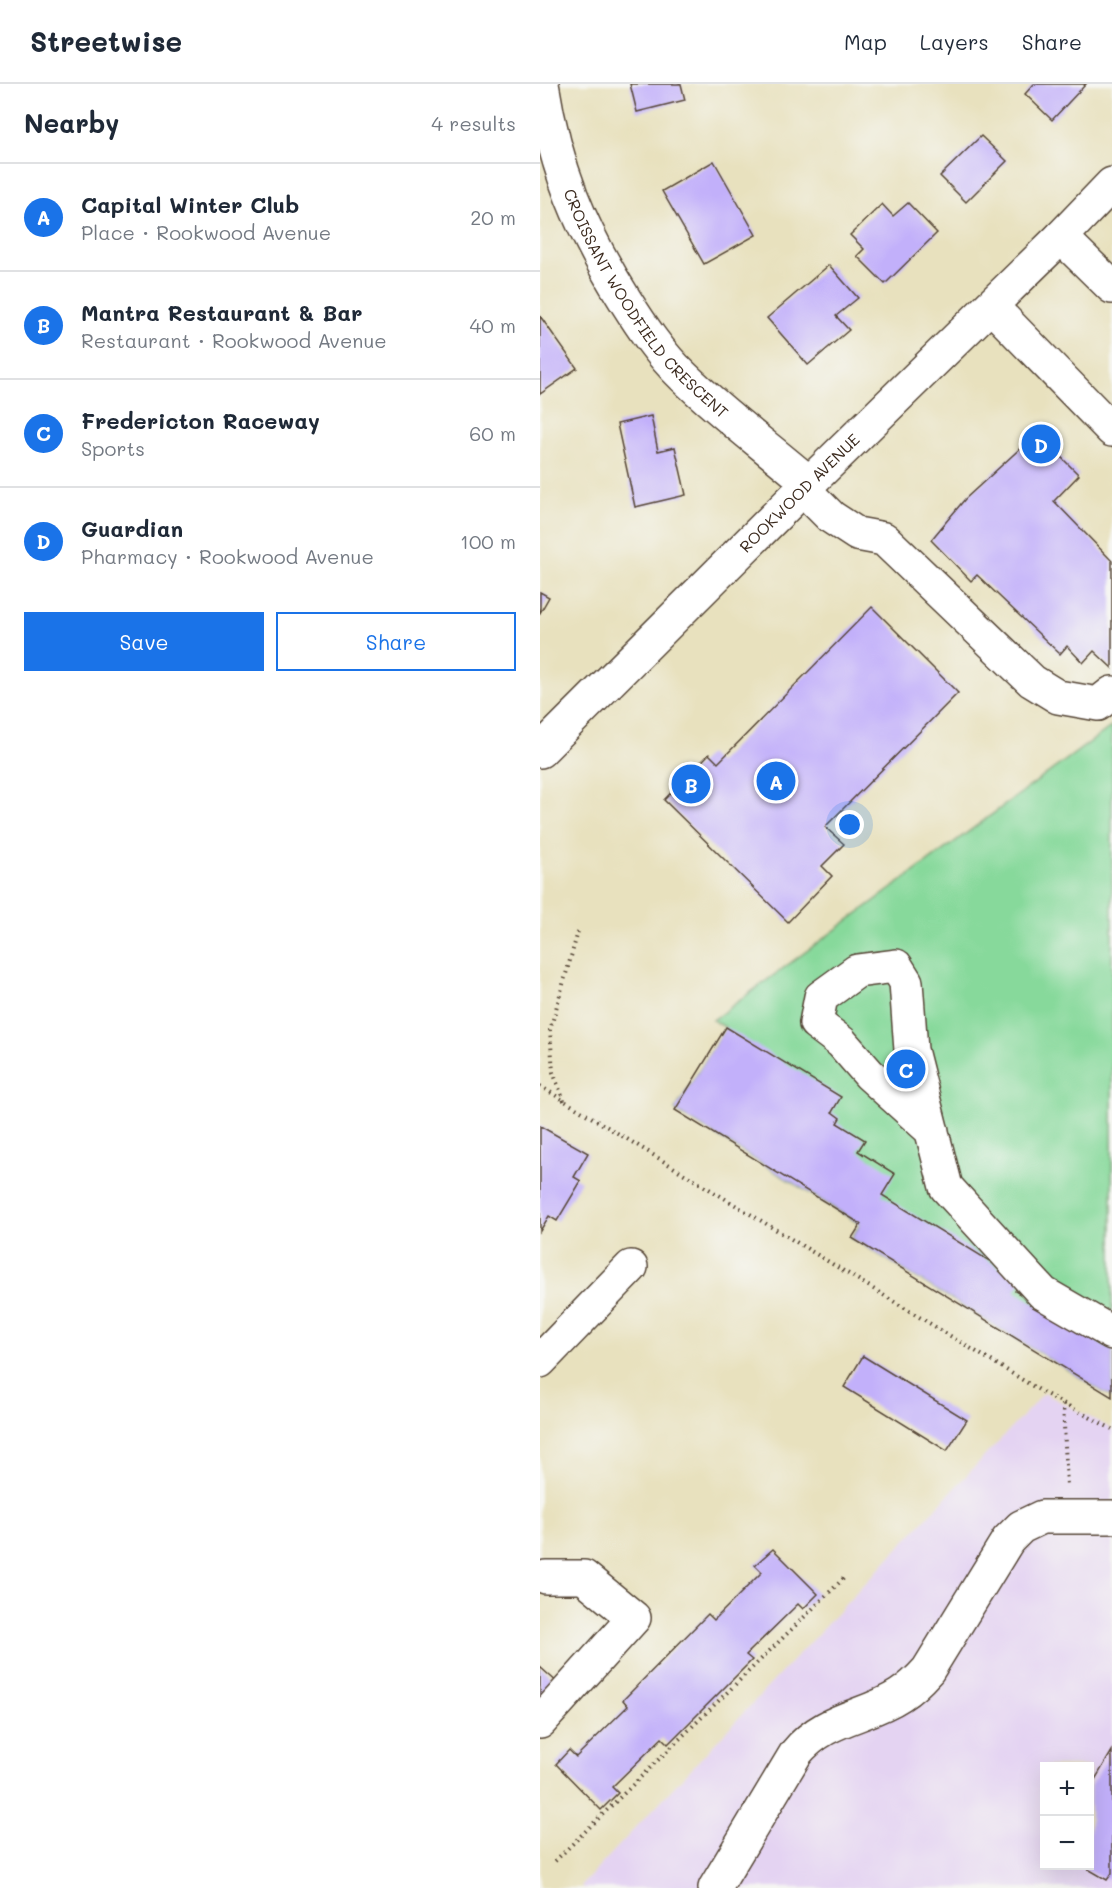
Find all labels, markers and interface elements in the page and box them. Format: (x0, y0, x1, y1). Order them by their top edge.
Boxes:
text: Streetwise (30, 23, 182, 59)
text: Map (844, 28, 887, 55)
text: Layers (920, 28, 989, 55)
text: Share (1022, 28, 1082, 55)
text: Nearby (24, 106, 119, 140)
text: 4 results (431, 110, 516, 136)
street label: CROISSANT WOODFIELD CRESCENT (560, 186, 733, 422)
text: Capital Winter Club (81, 190, 299, 219)
text: A (37, 204, 50, 230)
text: 20 m (470, 204, 516, 230)
text: Place · Rookwood Avenue (81, 219, 331, 245)
text: Mantra Restaurant & Bar (81, 298, 362, 327)
text: B (37, 312, 50, 338)
text: 40 m (470, 312, 516, 338)
text: Restaurant · Rookwood Avenue (81, 327, 387, 353)
text: Fredericton Raceway (81, 406, 320, 435)
text: C (36, 420, 51, 446)
text: 60 m (469, 420, 516, 446)
pin: D (1022, 422, 1060, 466)
street label: ROOKWOOD AVENUE (735, 429, 864, 557)
text: Sports (81, 435, 145, 461)
text: Guardian (81, 514, 183, 543)
text: D (36, 528, 51, 554)
text: 100 m (460, 528, 516, 554)
text: Pharmacy · Rookwood Avenue (81, 543, 374, 569)
button: Save (24, 612, 264, 671)
button: Share (276, 612, 516, 671)
pin: A (756, 758, 796, 804)
pin: B (672, 762, 710, 806)
your location (835, 810, 864, 839)
pin: C (886, 1046, 926, 1092)
map controls (1040, 1762, 1094, 1870)
button: + (1040, 1762, 1094, 1816)
button: − (1040, 1816, 1094, 1870)

